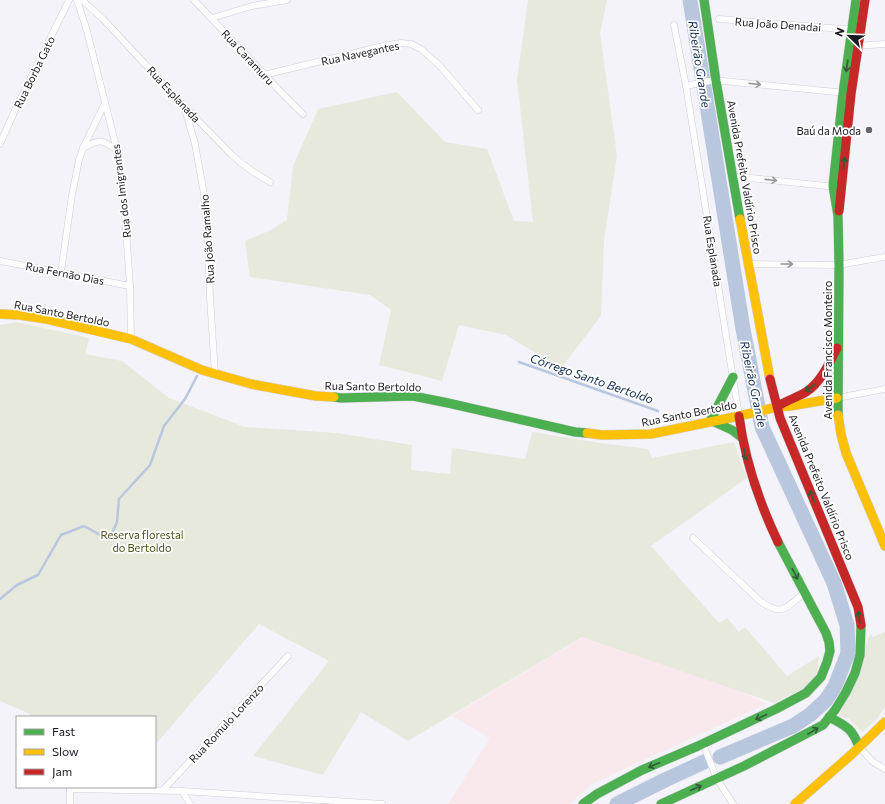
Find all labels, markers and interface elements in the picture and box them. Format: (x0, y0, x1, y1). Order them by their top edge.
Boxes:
street label: Rua João Denadai (734, 15, 822, 35)
north arrow (829, 16, 869, 56)
water label: Ribeirão Grande (686, 20, 714, 109)
text: N (832, 26, 847, 38)
street label: Rua Caramuru (219, 27, 277, 87)
street label: Rua Borba Gato (11, 33, 57, 110)
street label: Rua Navegantes (320, 38, 400, 68)
one-way arrow (843, 59, 851, 72)
street label: Rua Esplanada (145, 63, 203, 125)
one-way arrow (748, 81, 761, 88)
street label: Avenida Prefeito Valdírio Prisco (725, 99, 765, 255)
place label: Baú da Moda (797, 124, 861, 137)
marker: Baú da Moda (864, 125, 874, 135)
street label: Rua dos Imigrantes (109, 143, 133, 239)
one-way arrow (841, 157, 848, 170)
one-way arrow (764, 176, 777, 184)
street label: Rua João Ramalho (197, 193, 218, 284)
street label: Rua Esplanada (701, 214, 725, 288)
street label: Rua Fernão Dias (25, 259, 105, 287)
one-way arrow (780, 260, 793, 268)
street label: Avenida Francisco Monteiro (821, 280, 834, 419)
street label: Rua Santo Bertoldo (13, 297, 111, 329)
water label: Ribeirão Grande (738, 340, 770, 429)
water label: Córrego Santo Bertoldo (529, 350, 655, 406)
street label: Rua Santo Bertoldo (324, 379, 422, 393)
one-way arrow (804, 384, 815, 393)
street label: Rua Santo Bertoldo (640, 397, 738, 429)
street label: Avenida Prefeito Valdírio Prisco (787, 412, 857, 562)
one-way arrow (742, 447, 750, 460)
one-way arrow (808, 490, 815, 502)
park label: Reserva florestal do Bertoldo (100, 528, 184, 554)
one-way arrow (791, 568, 799, 580)
one-way arrow (855, 611, 863, 624)
street label: Rua Romulo Lorenzo (186, 680, 266, 765)
one-way arrow (755, 713, 767, 721)
legend (16, 716, 156, 788)
text: Fast (52, 724, 75, 738)
one-way arrow (807, 726, 819, 734)
text: Slow (52, 744, 79, 758)
one-way arrow (649, 762, 661, 769)
text: Jam (52, 764, 72, 779)
one-way arrow (690, 784, 702, 791)

